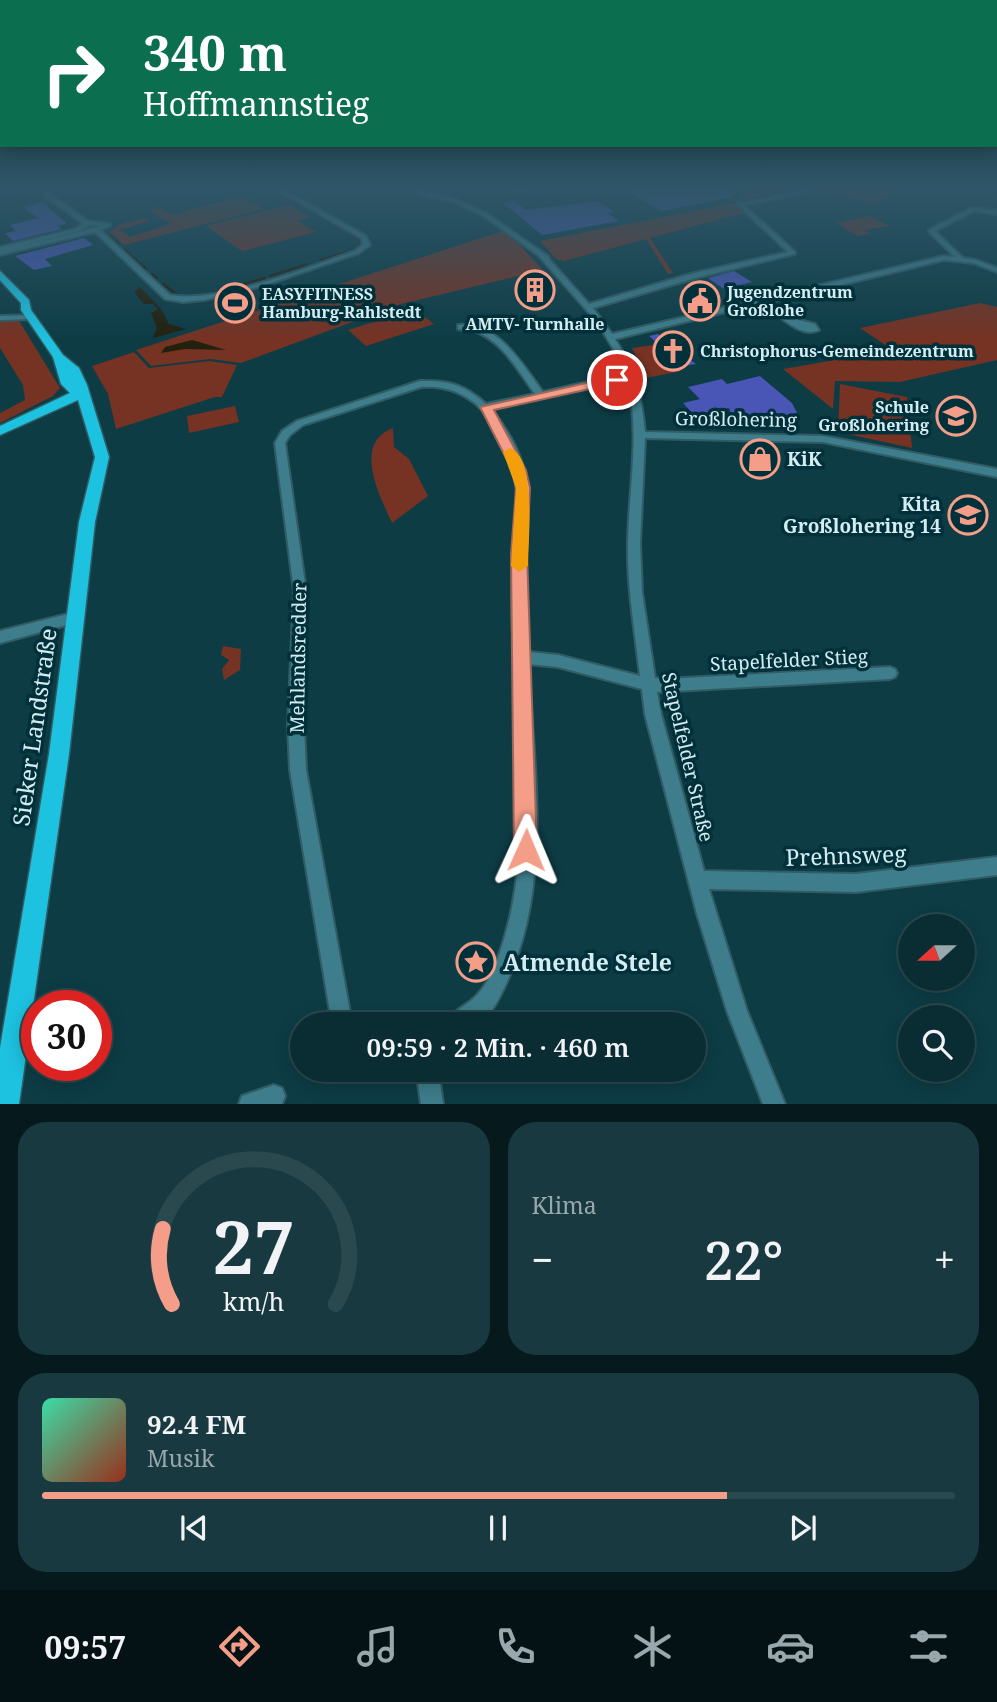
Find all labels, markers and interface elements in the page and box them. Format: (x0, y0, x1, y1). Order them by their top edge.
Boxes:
text: 340 m (143, 19, 287, 85)
icon: right (28, 28, 119, 119)
text: Hoffmannstieg (143, 82, 369, 125)
building icon: AMTV- Turnhalle (514, 269, 556, 311)
public building icon: Jugendzentrum Großlohe (679, 280, 721, 322)
place label: Jugendzentrum Großlohe (726, 281, 853, 321)
sports icon: EASYFITNESS Hamburg-Rahlstedt (214, 282, 256, 324)
place label: EASYFITNESS Hamburg-Rahlstedt (262, 283, 422, 323)
place label: AMTV- Turnhalle (466, 313, 604, 335)
church icon: Christophorus-Gemeindezentrum (652, 330, 694, 372)
place label: Christophorus-Gemeindezentrum (700, 340, 974, 362)
pin (587, 350, 647, 410)
icon: arrive (598, 361, 636, 399)
school or university icon: Schule Großlohering (935, 395, 977, 437)
place label: Schule Großlohering (818, 396, 929, 436)
street label: Großlohering (675, 405, 797, 433)
shop icon: KiK (739, 438, 781, 480)
place label: KiK (787, 446, 822, 472)
place label: Kita Großlohering 14 (783, 491, 941, 539)
school or university icon: Kita Großlohering 14 (947, 494, 989, 536)
street label: Mehlandsredder (284, 582, 312, 734)
street label: Sieker Landstraße (4, 626, 64, 828)
street label: Stapelfelder Stieg (710, 643, 868, 677)
street label: Stapelfelder Straße (656, 670, 720, 844)
position arrow (489, 813, 563, 887)
street label: Prehnsweg (785, 837, 908, 873)
north arrow (898, 914, 975, 990)
map controls (898, 914, 975, 1082)
place icon: Atmende Stele (455, 941, 497, 983)
place label: Atmende Stele (503, 946, 672, 978)
speed limit sign: 30 (21, 990, 112, 1081)
button: search (898, 1005, 975, 1082)
text: 09:59 · 2 Min. · 460 m (367, 1029, 629, 1065)
text: Klima (532, 1189, 597, 1221)
text: 27 (213, 1197, 295, 1296)
text: 22° (704, 1224, 783, 1295)
text: − (532, 1233, 554, 1285)
text: + (934, 1233, 955, 1285)
text: km/h (223, 1284, 285, 1318)
text: 92.4 FM (147, 1406, 246, 1442)
text: Musik (147, 1442, 214, 1474)
icon: previous (175, 1509, 213, 1547)
icon: pause (479, 1509, 517, 1547)
icon: next (784, 1509, 822, 1547)
icon: directions (215, 1622, 264, 1671)
icon: music (353, 1622, 402, 1671)
icon: phone (491, 1622, 540, 1671)
icon: climate (628, 1622, 677, 1671)
icon: car (766, 1622, 815, 1671)
icon: filters (904, 1622, 953, 1671)
text: 09:57 (44, 1625, 126, 1668)

